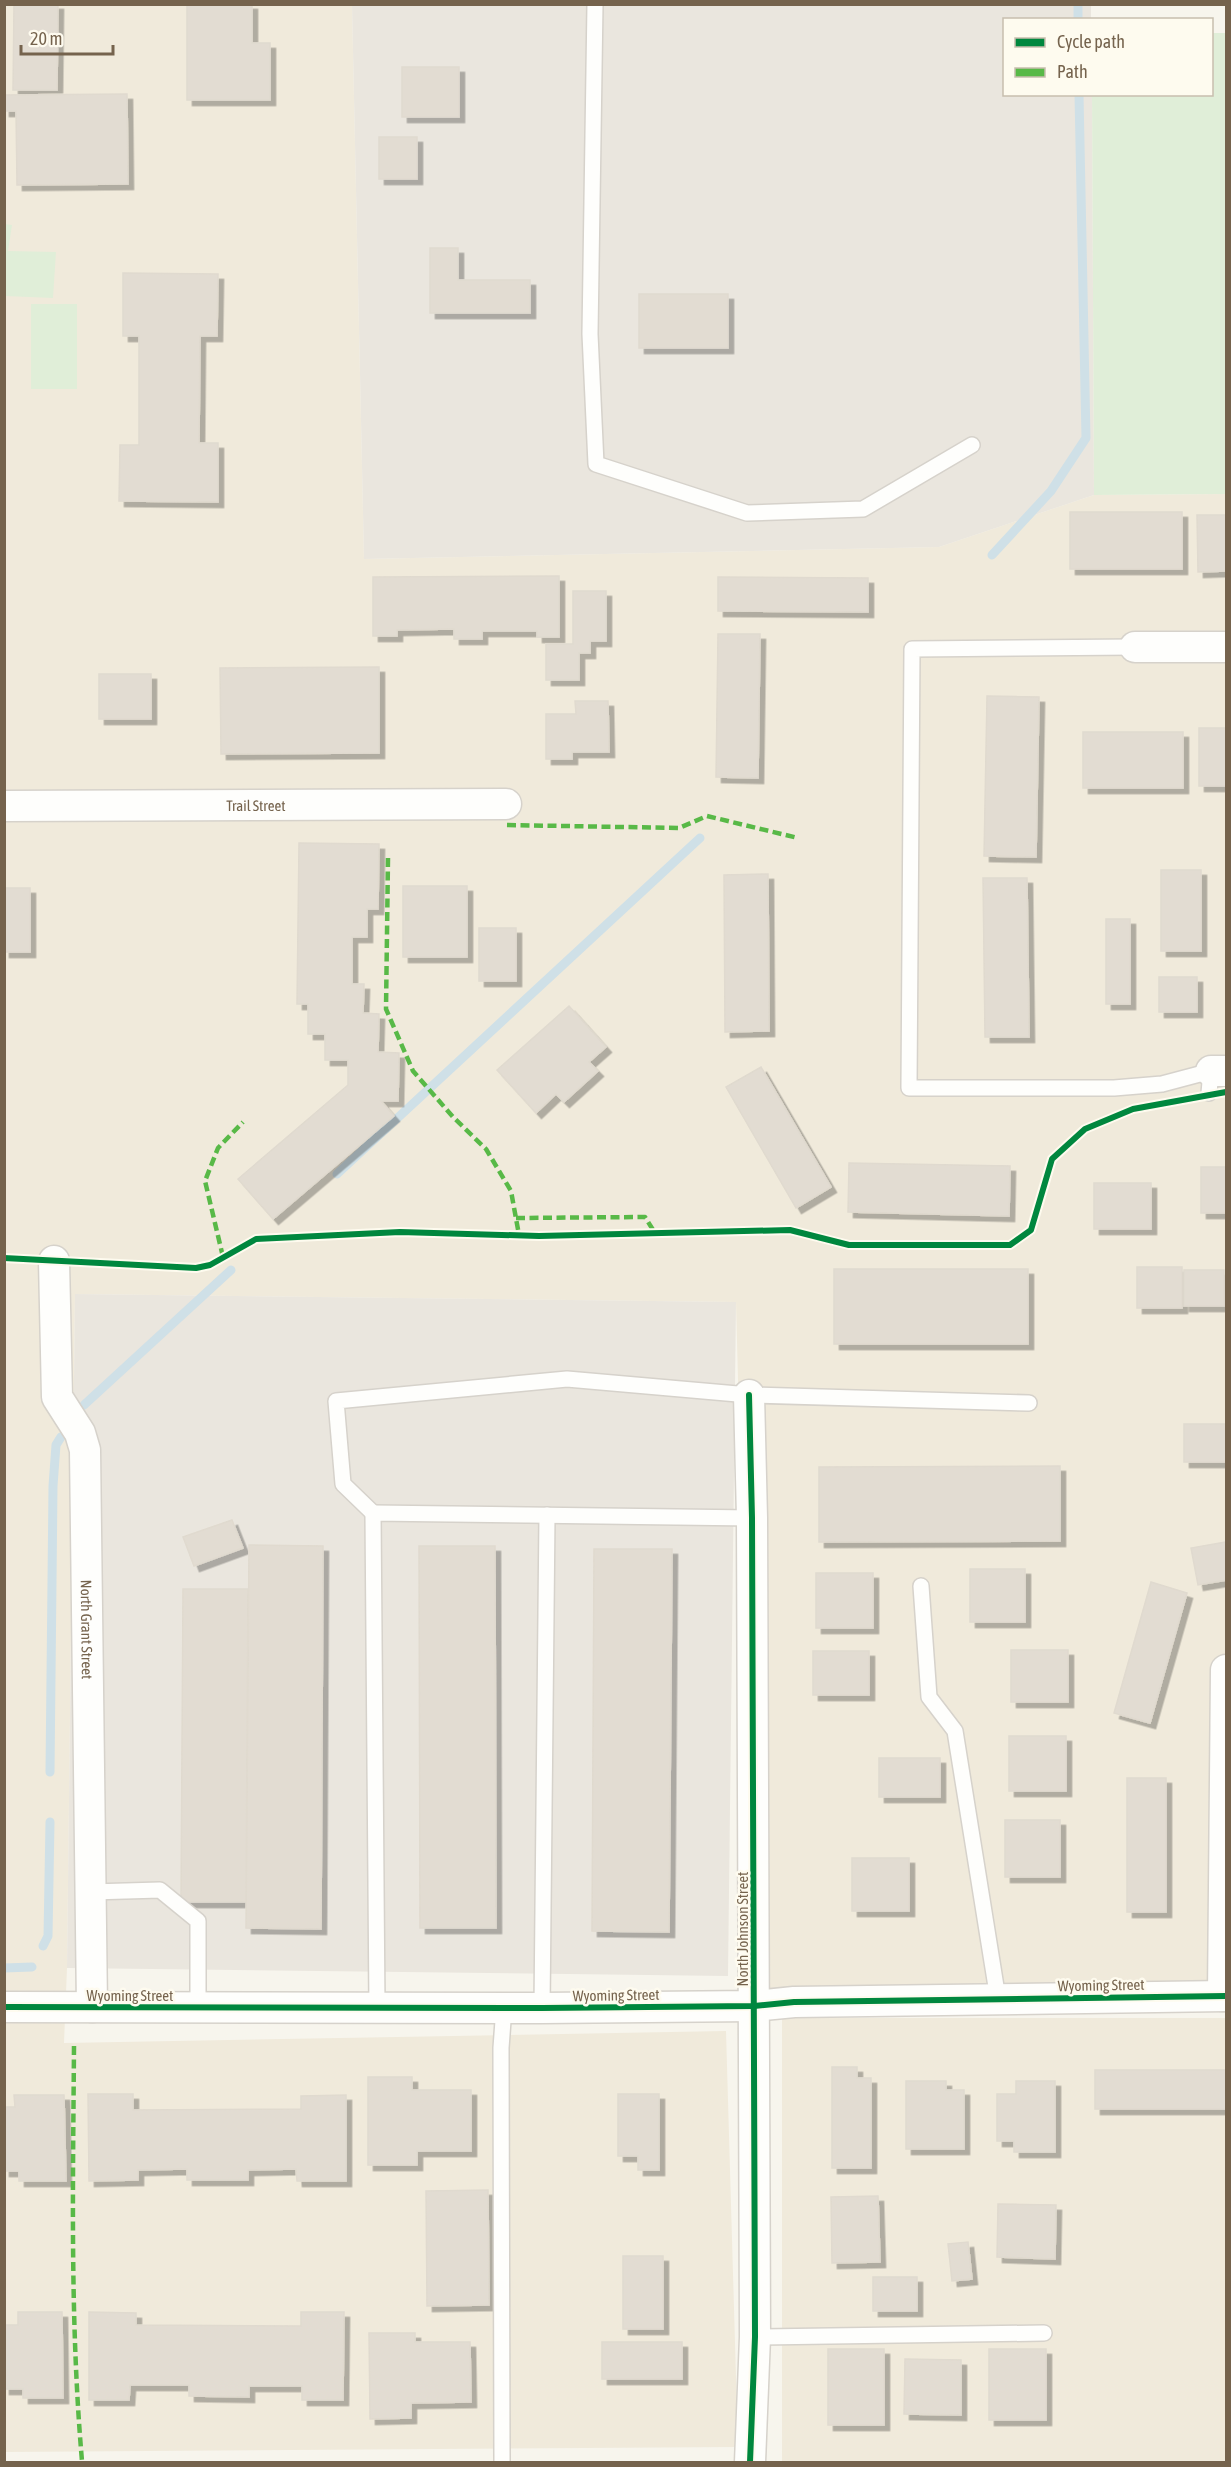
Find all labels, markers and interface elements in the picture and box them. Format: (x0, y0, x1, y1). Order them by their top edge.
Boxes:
scale bar (21, 18, 112, 56)
legend (1003, 18, 1213, 96)
text: 20 m (30, 28, 62, 49)
text: Cycle path (1057, 31, 1125, 52)
text: Path (1057, 61, 1088, 82)
street label: Trail Street (226, 796, 286, 814)
street label: North Grant Street (78, 1580, 96, 1679)
street label: North Johnson Street (734, 1872, 751, 1986)
street label: Wyoming Street (1057, 1976, 1145, 1994)
street label: Wyoming Street (572, 1986, 660, 2004)
street label: Wyoming Street (87, 1987, 173, 2004)

